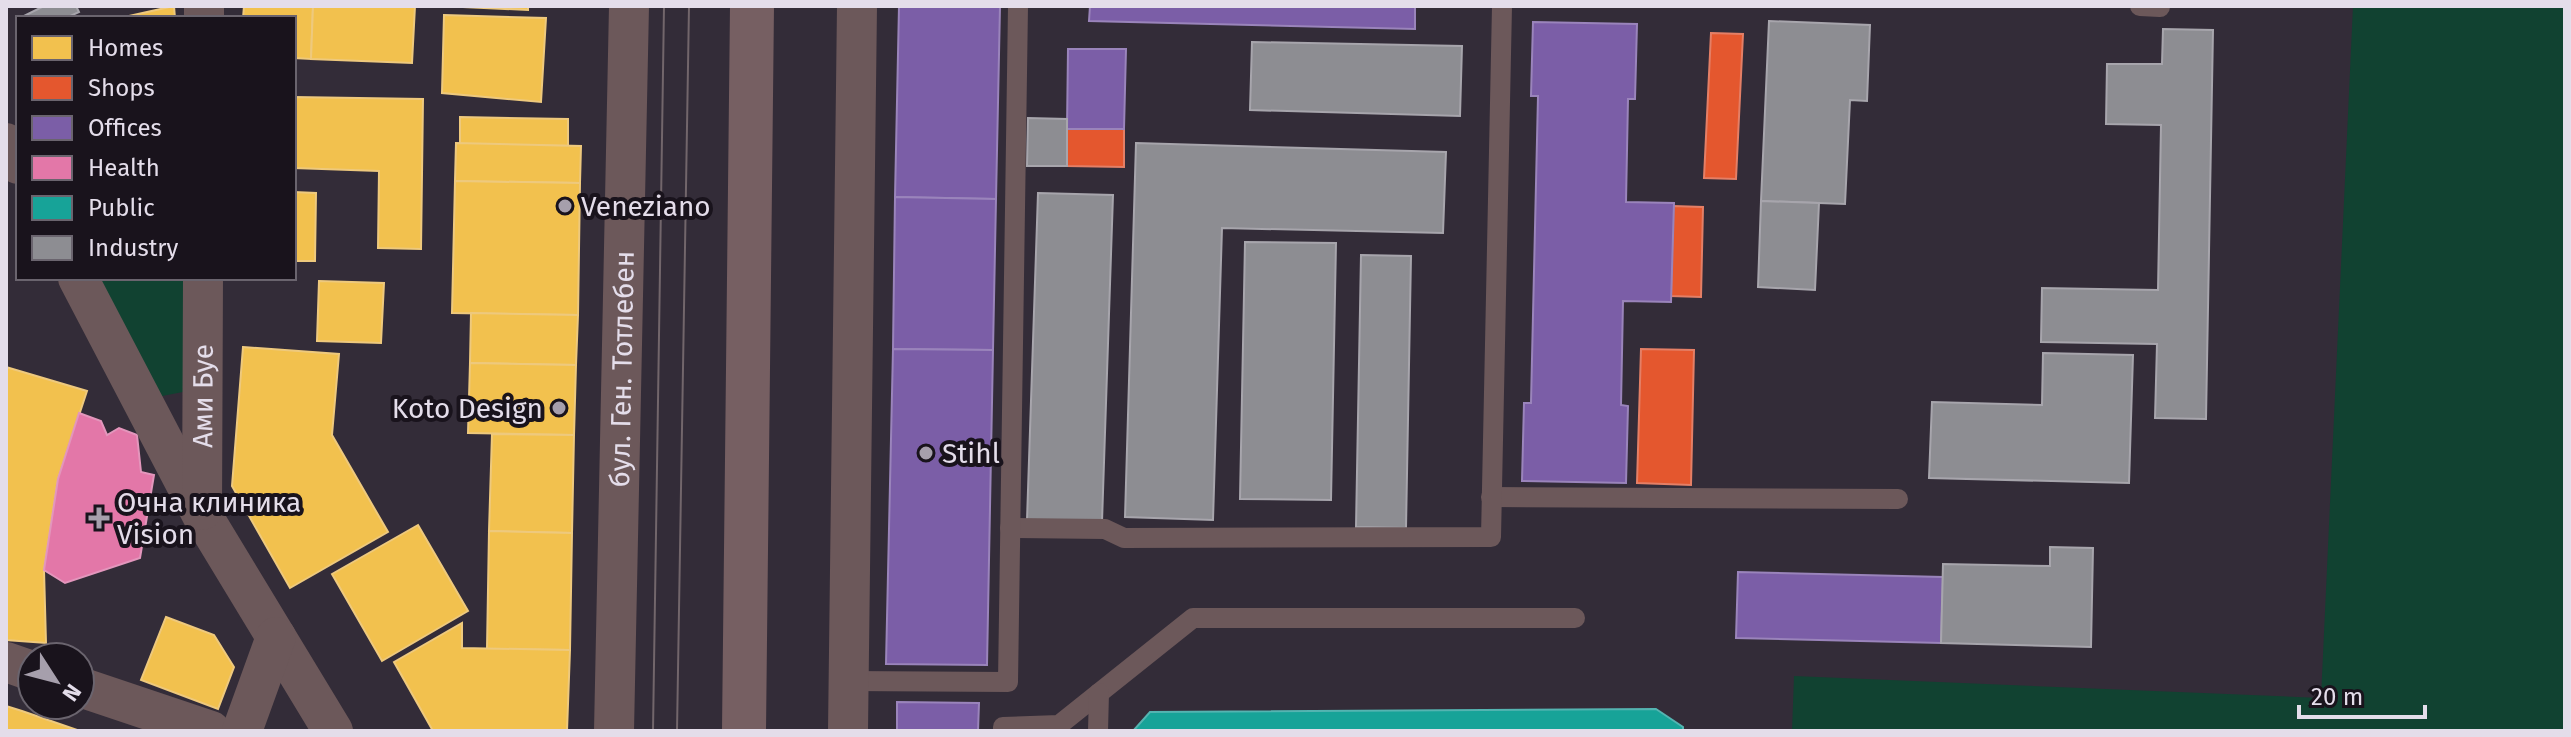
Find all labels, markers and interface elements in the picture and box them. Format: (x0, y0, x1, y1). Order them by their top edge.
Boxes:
legend (16, 16, 296, 280)
text: Homes (88, 34, 163, 62)
text: Shops (88, 74, 155, 102)
text: Offices (88, 114, 162, 142)
text: Health (88, 154, 160, 182)
place label: Veneziano (581, 190, 711, 223)
text: Public (88, 194, 155, 222)
marker: Veneziano (556, 197, 574, 215)
text: Industry (88, 234, 179, 262)
street label: бул. Ген. Тотлебен (603, 250, 641, 488)
street label: Ами Буе (186, 344, 220, 448)
place label: Koto Design (392, 392, 543, 425)
marker: Koto Design (550, 399, 568, 417)
place label: Stihl (942, 437, 1000, 470)
marker: Stihl (917, 444, 935, 462)
place label: Очна клиника Vision (117, 486, 301, 551)
marker: Очна клиника Vision (88, 507, 110, 529)
north arrow (16, 641, 96, 721)
scale bar (2299, 669, 2425, 719)
text: N (57, 679, 87, 706)
text: 20 m (2311, 683, 2363, 711)

